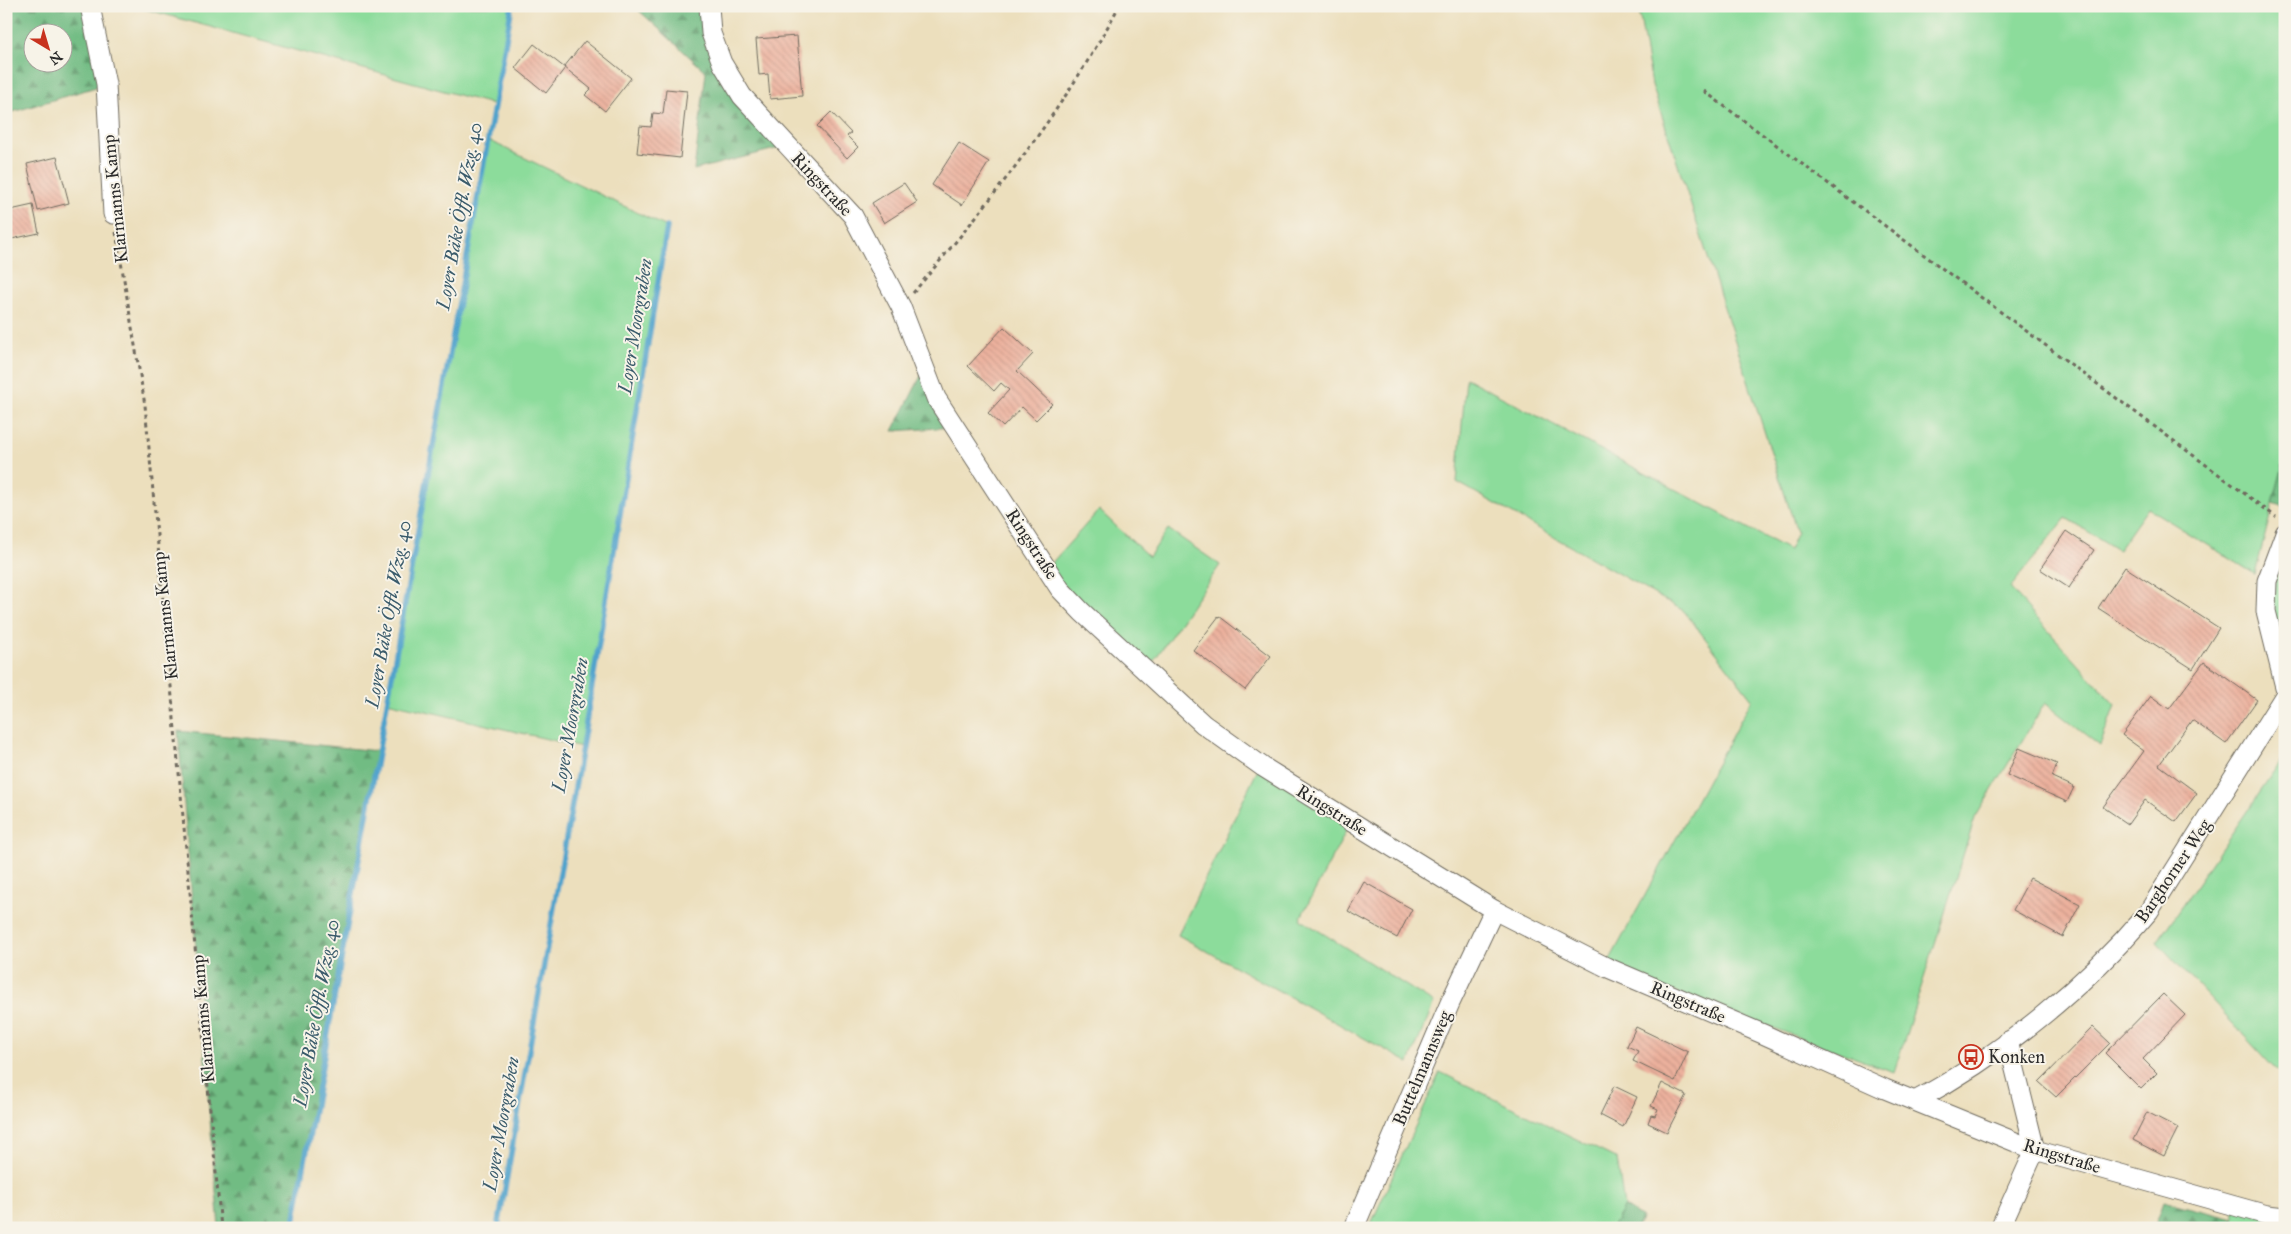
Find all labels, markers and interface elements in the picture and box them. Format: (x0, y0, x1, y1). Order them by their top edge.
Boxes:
north arrow (22, 22, 72, 72)
text: N (46, 47, 66, 68)
water label: Loyer Bäke Öffl. Wzg. 40 (431, 120, 487, 313)
street label: Klarmanns Kamp (97, 134, 133, 264)
street label: Ringstraße (786, 147, 857, 221)
water label: Loyer Moorgraben (613, 257, 657, 396)
street label: Ringstraße (1000, 505, 1063, 584)
water label: Loyer Bäke Öffl. Wzg. 40 (360, 518, 416, 711)
street label: Klarmanns Kamp (147, 551, 183, 681)
water label: Loyer Moorgraben (547, 656, 593, 795)
street label: Ringstraße (1292, 780, 1372, 841)
street label: Barghorner Weg (2130, 814, 2217, 928)
water label: Loyer Bäke Öffl. Wzg. 40 (288, 917, 344, 1110)
street label: Klarmanns Kamp (186, 954, 220, 1084)
street label: Ringstraße (1647, 976, 1729, 1029)
street label: Buttelmannsweg (1388, 1007, 1457, 1129)
bus stop icon: Konken (1958, 1044, 1984, 1070)
place label: Konken (1988, 1046, 2045, 1068)
water label: Loyer Moorgraben (478, 1055, 524, 1194)
street label: Ringstraße (2020, 1134, 2103, 1179)

